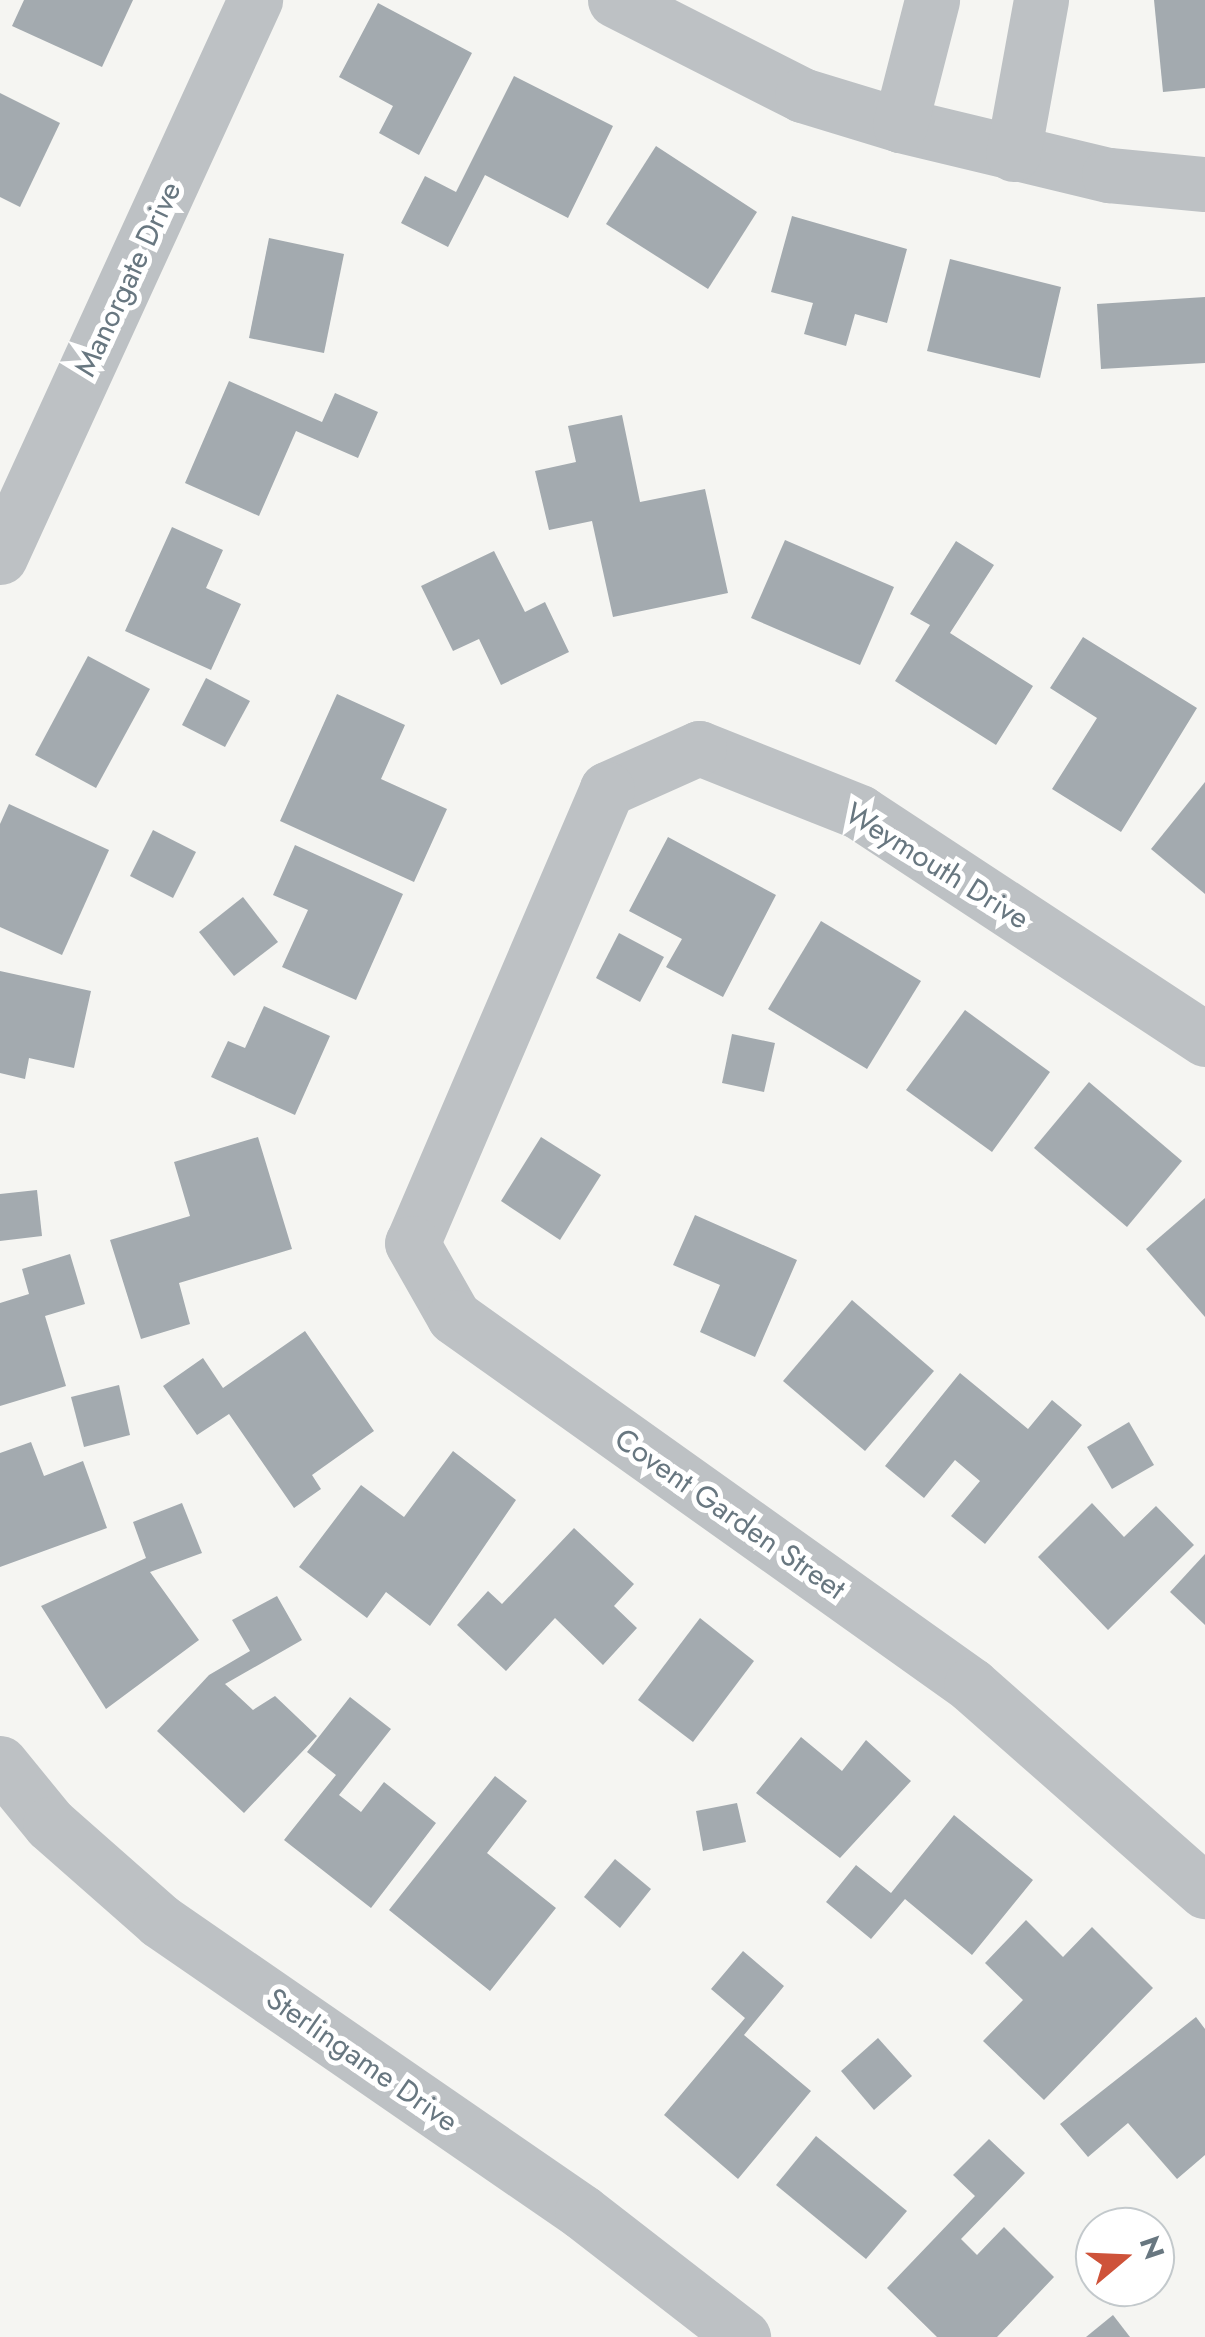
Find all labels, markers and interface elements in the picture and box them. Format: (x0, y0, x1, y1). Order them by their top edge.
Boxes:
street label: Manorgate Drive (67, 176, 189, 382)
street label: Weymouth Drive (839, 795, 1035, 937)
street label: Covent Garden Street (608, 1421, 852, 1607)
street label: Sterlingame Drive (259, 1980, 465, 2140)
north arrow (1075, 2207, 1175, 2307)
text: N (1129, 2231, 1175, 2265)

